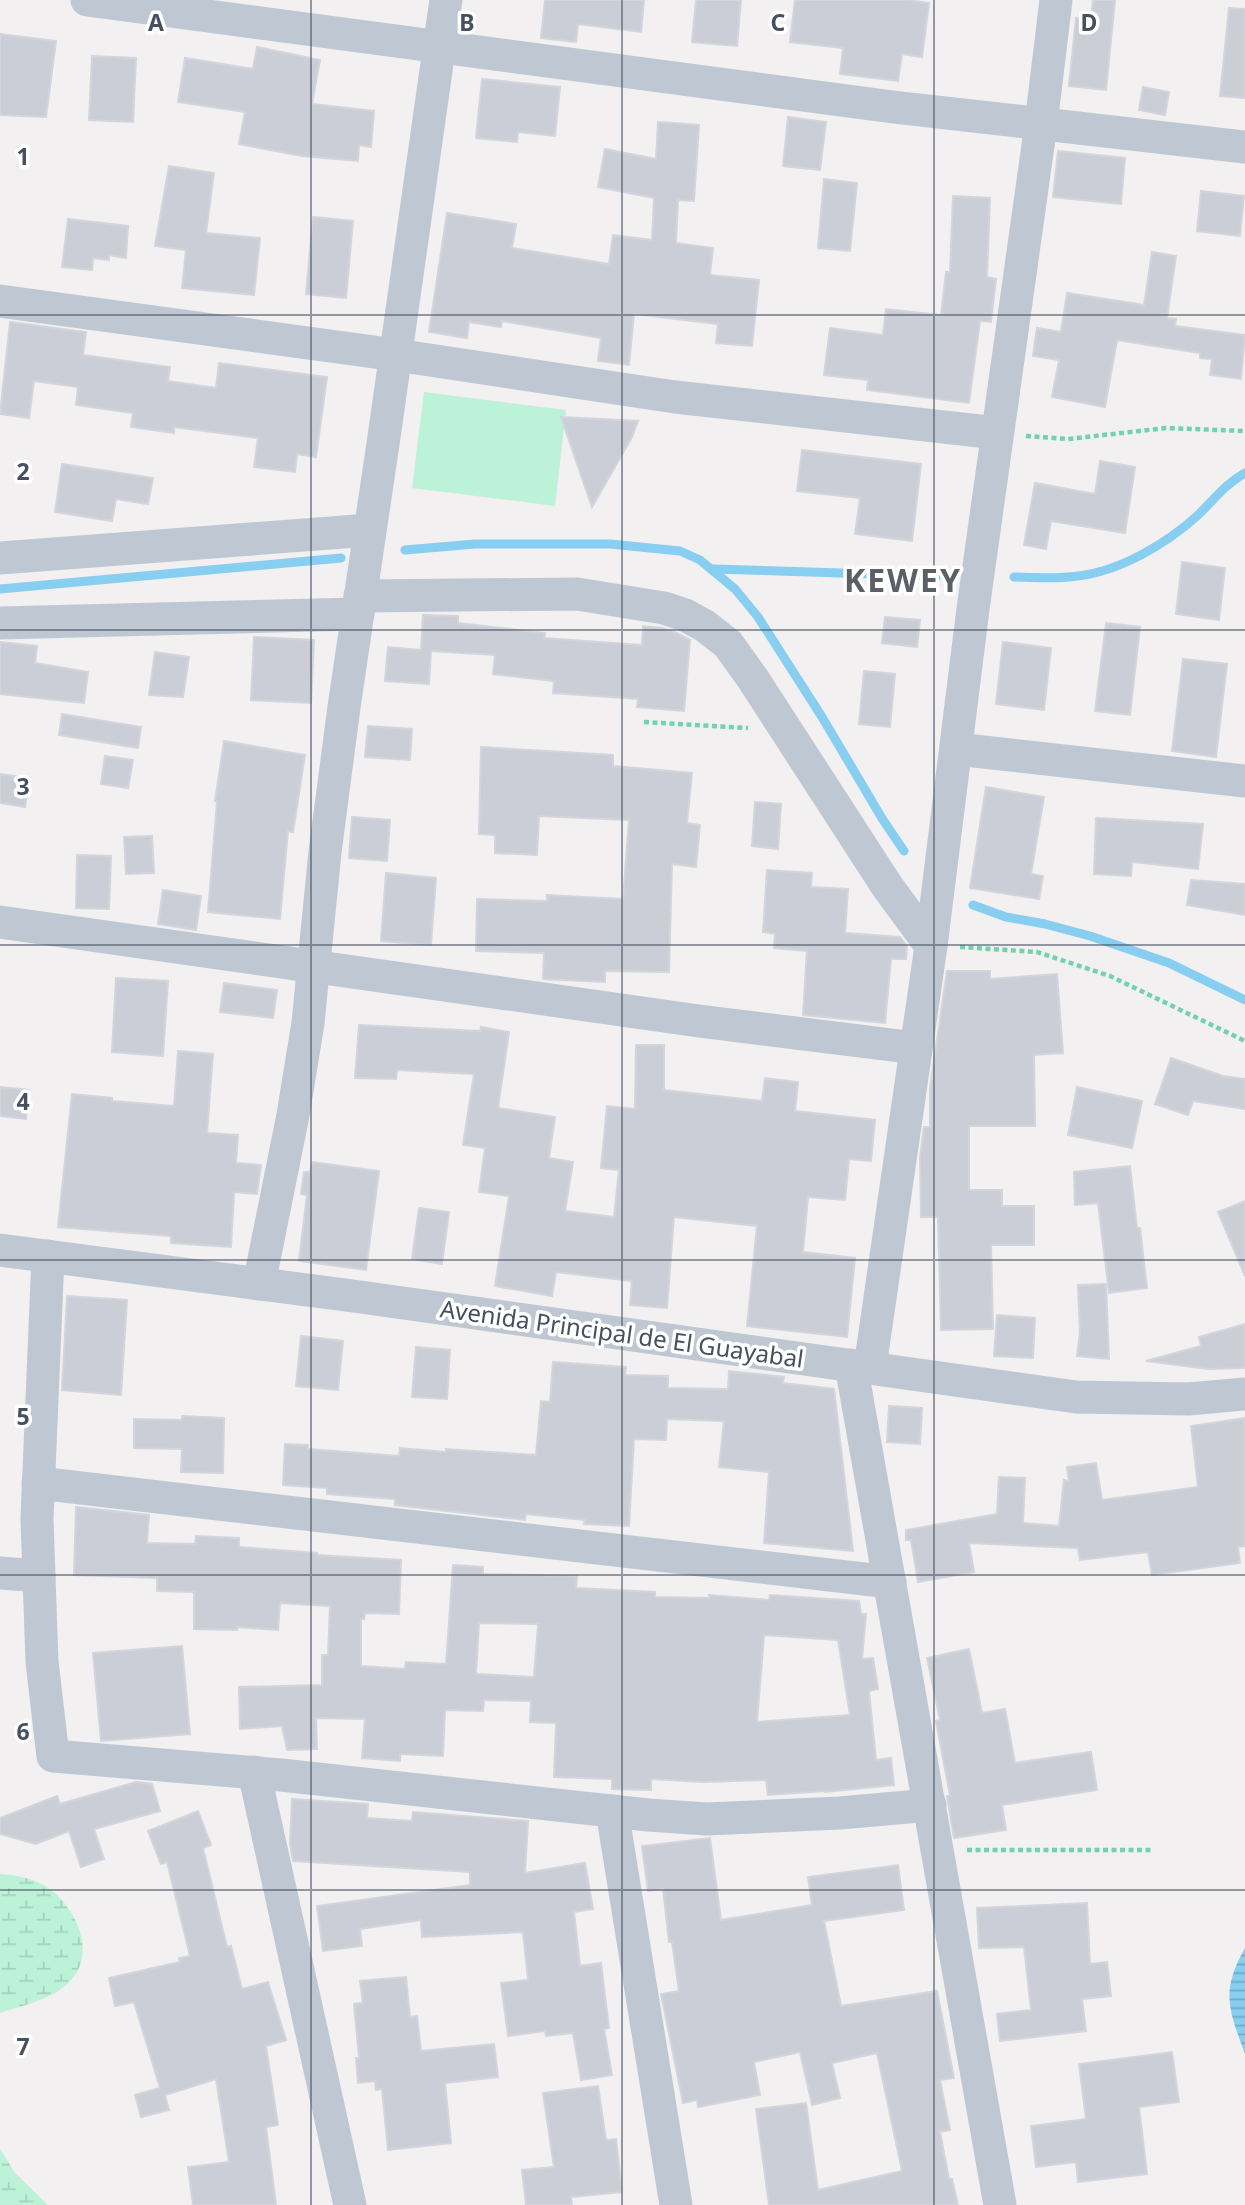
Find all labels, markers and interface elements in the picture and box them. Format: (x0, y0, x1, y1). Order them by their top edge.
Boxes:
text: A (148, 6, 164, 38)
text: B (459, 6, 475, 38)
text: C (771, 6, 786, 38)
text: D (1081, 6, 1097, 38)
text: 1 (16, 140, 30, 172)
text: 2 (16, 455, 30, 487)
district label: KEWEY (844, 558, 962, 601)
text: 3 (16, 770, 30, 802)
text: 4 (16, 1085, 30, 1117)
street label: Avenida Principal de El Guayabal (438, 1291, 806, 1375)
text: 5 (16, 1400, 30, 1432)
text: 6 (16, 1715, 30, 1747)
text: 7 (16, 2030, 30, 2062)

